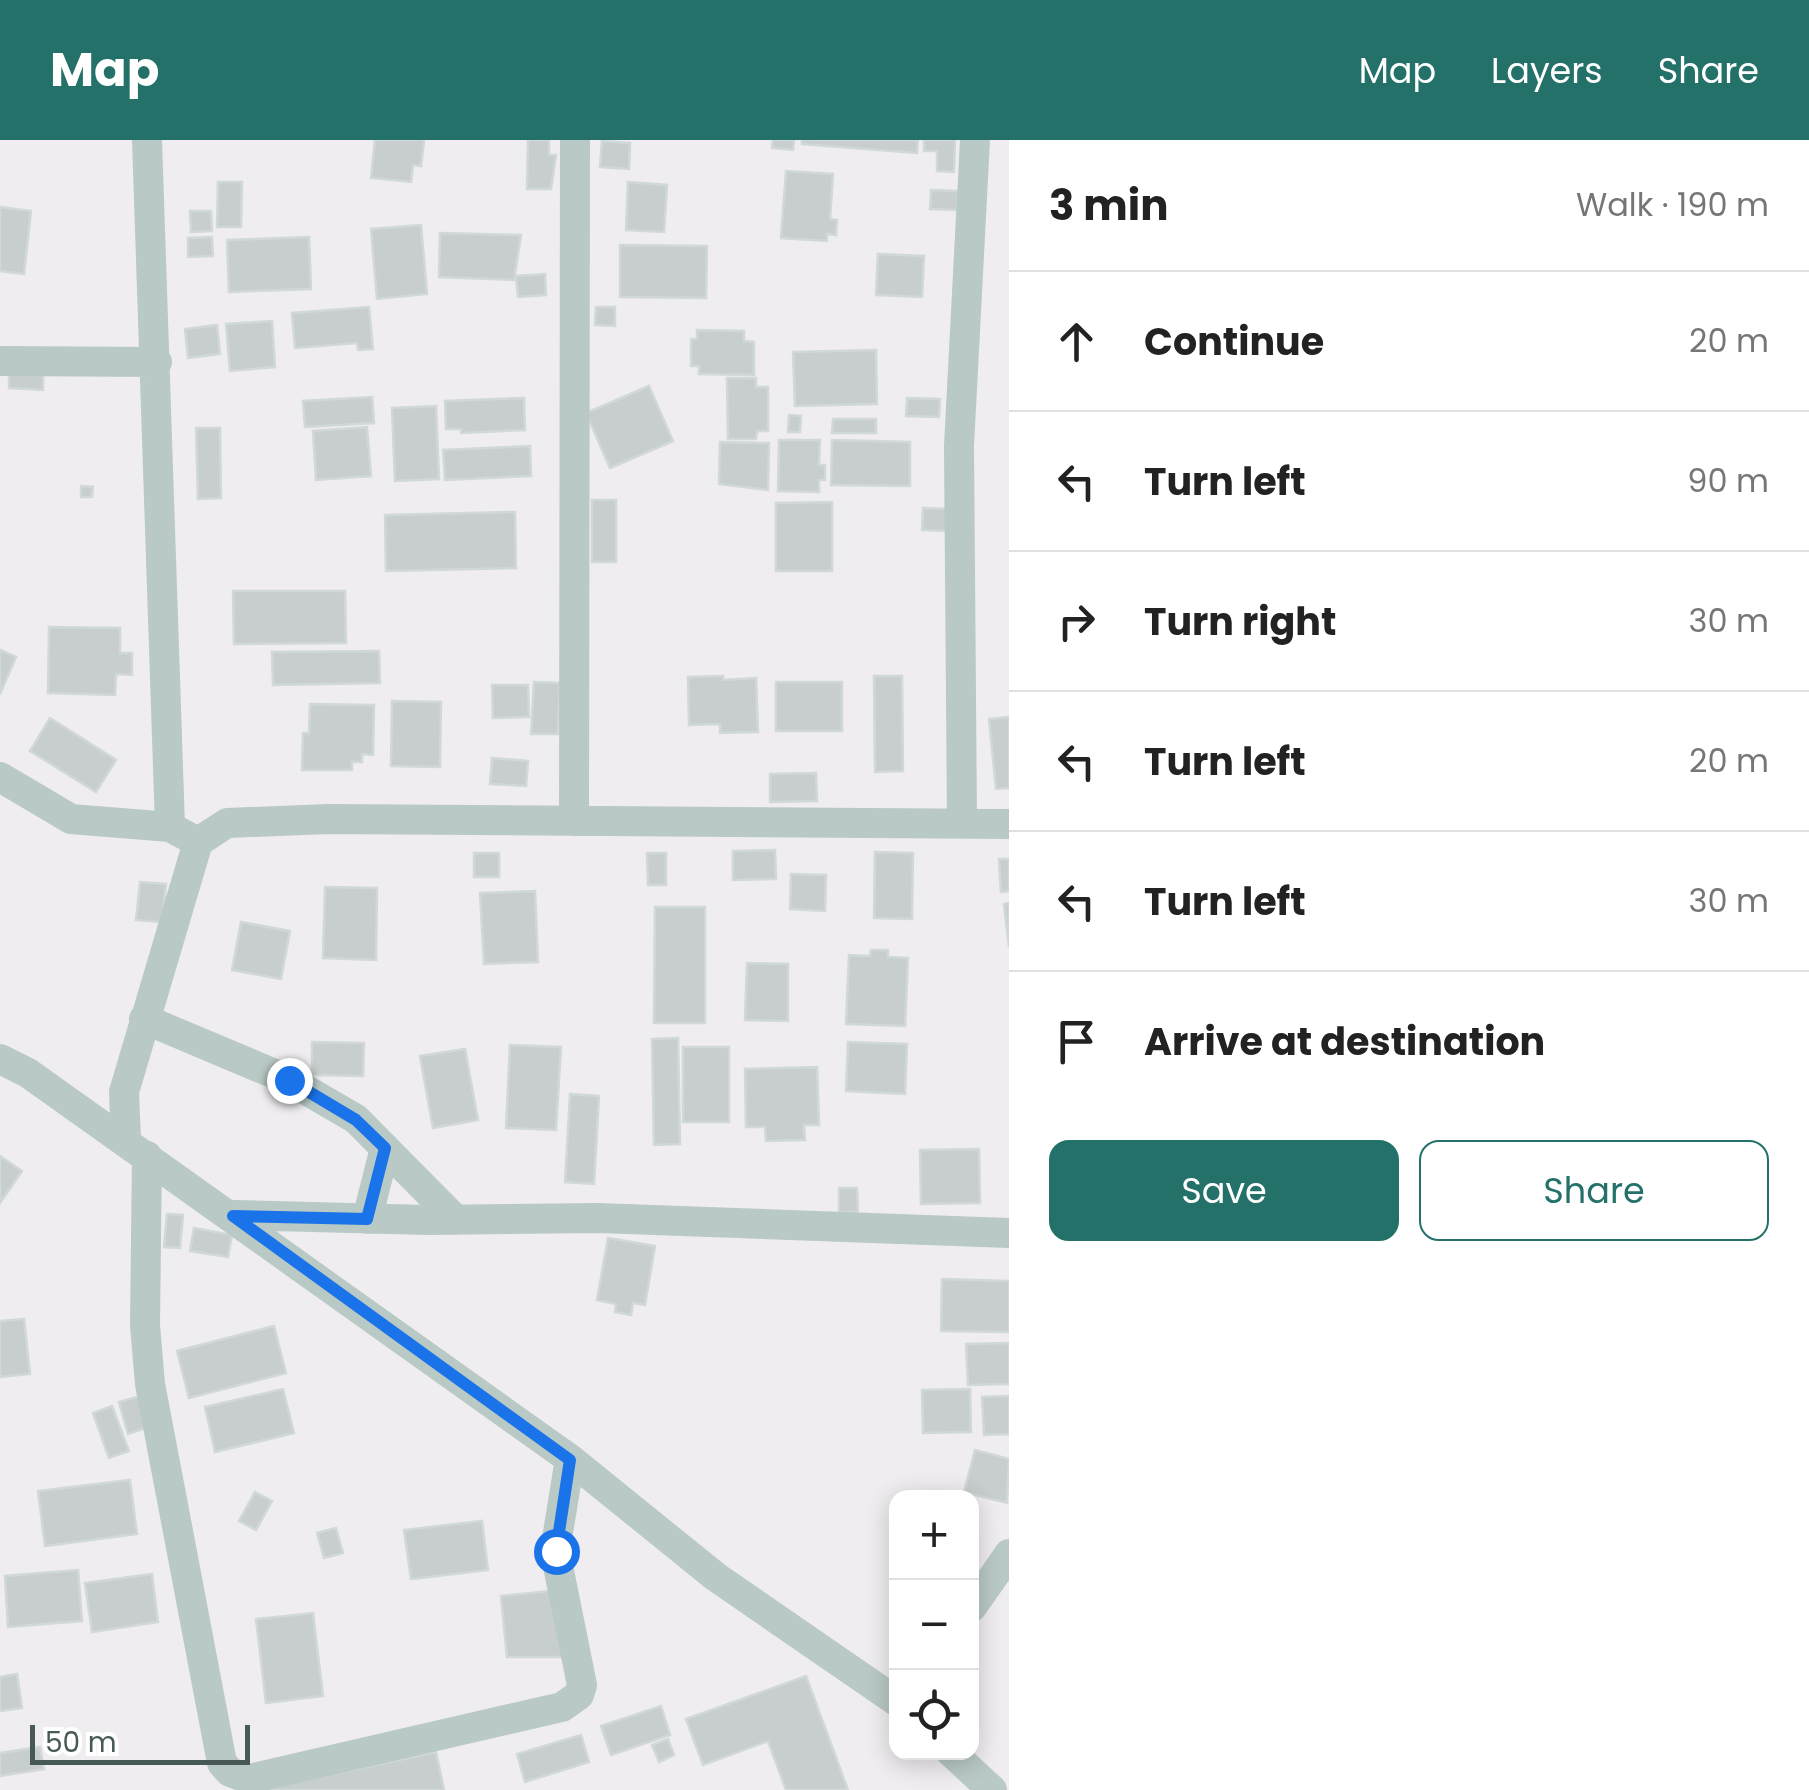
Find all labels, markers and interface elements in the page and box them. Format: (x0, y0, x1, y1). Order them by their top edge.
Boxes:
text: Map (50, 36, 159, 103)
text: Map (1359, 46, 1436, 95)
text: Layers (1491, 46, 1603, 95)
text: Share (1658, 46, 1759, 95)
text: 3 min (1049, 176, 1169, 235)
text: Walk · 190 m (1576, 182, 1769, 227)
icon: ahead (1049, 314, 1104, 369)
text: Continue (1144, 315, 1324, 368)
text: 20 m (1689, 318, 1769, 363)
icon: left (1049, 454, 1104, 509)
text: Turn left (1144, 455, 1306, 508)
text: 90 m (1687, 458, 1769, 503)
icon: right (1049, 594, 1104, 649)
text: Turn right (1144, 595, 1336, 648)
text: 30 m (1689, 598, 1769, 643)
icon: left (1049, 734, 1104, 789)
text: Turn left (1144, 735, 1306, 788)
text: 20 m (1689, 738, 1769, 783)
icon: left (1049, 874, 1104, 929)
text: Turn left (1144, 875, 1306, 928)
text: 30 m (1689, 878, 1769, 923)
icon: arrive (1049, 1014, 1104, 1069)
text: Arrive at destination (1144, 1015, 1545, 1068)
route end (267, 1058, 313, 1104)
button: Save (1049, 1140, 1399, 1241)
button: Share (1419, 1140, 1769, 1241)
map controls (889, 1490, 979, 1760)
button: + (889, 1490, 979, 1580)
route start (534, 1529, 580, 1575)
button: − (889, 1580, 979, 1670)
button: locate (889, 1670, 979, 1760)
scale bar (30, 1720, 250, 1764)
text: 50 m (45, 1723, 116, 1762)

